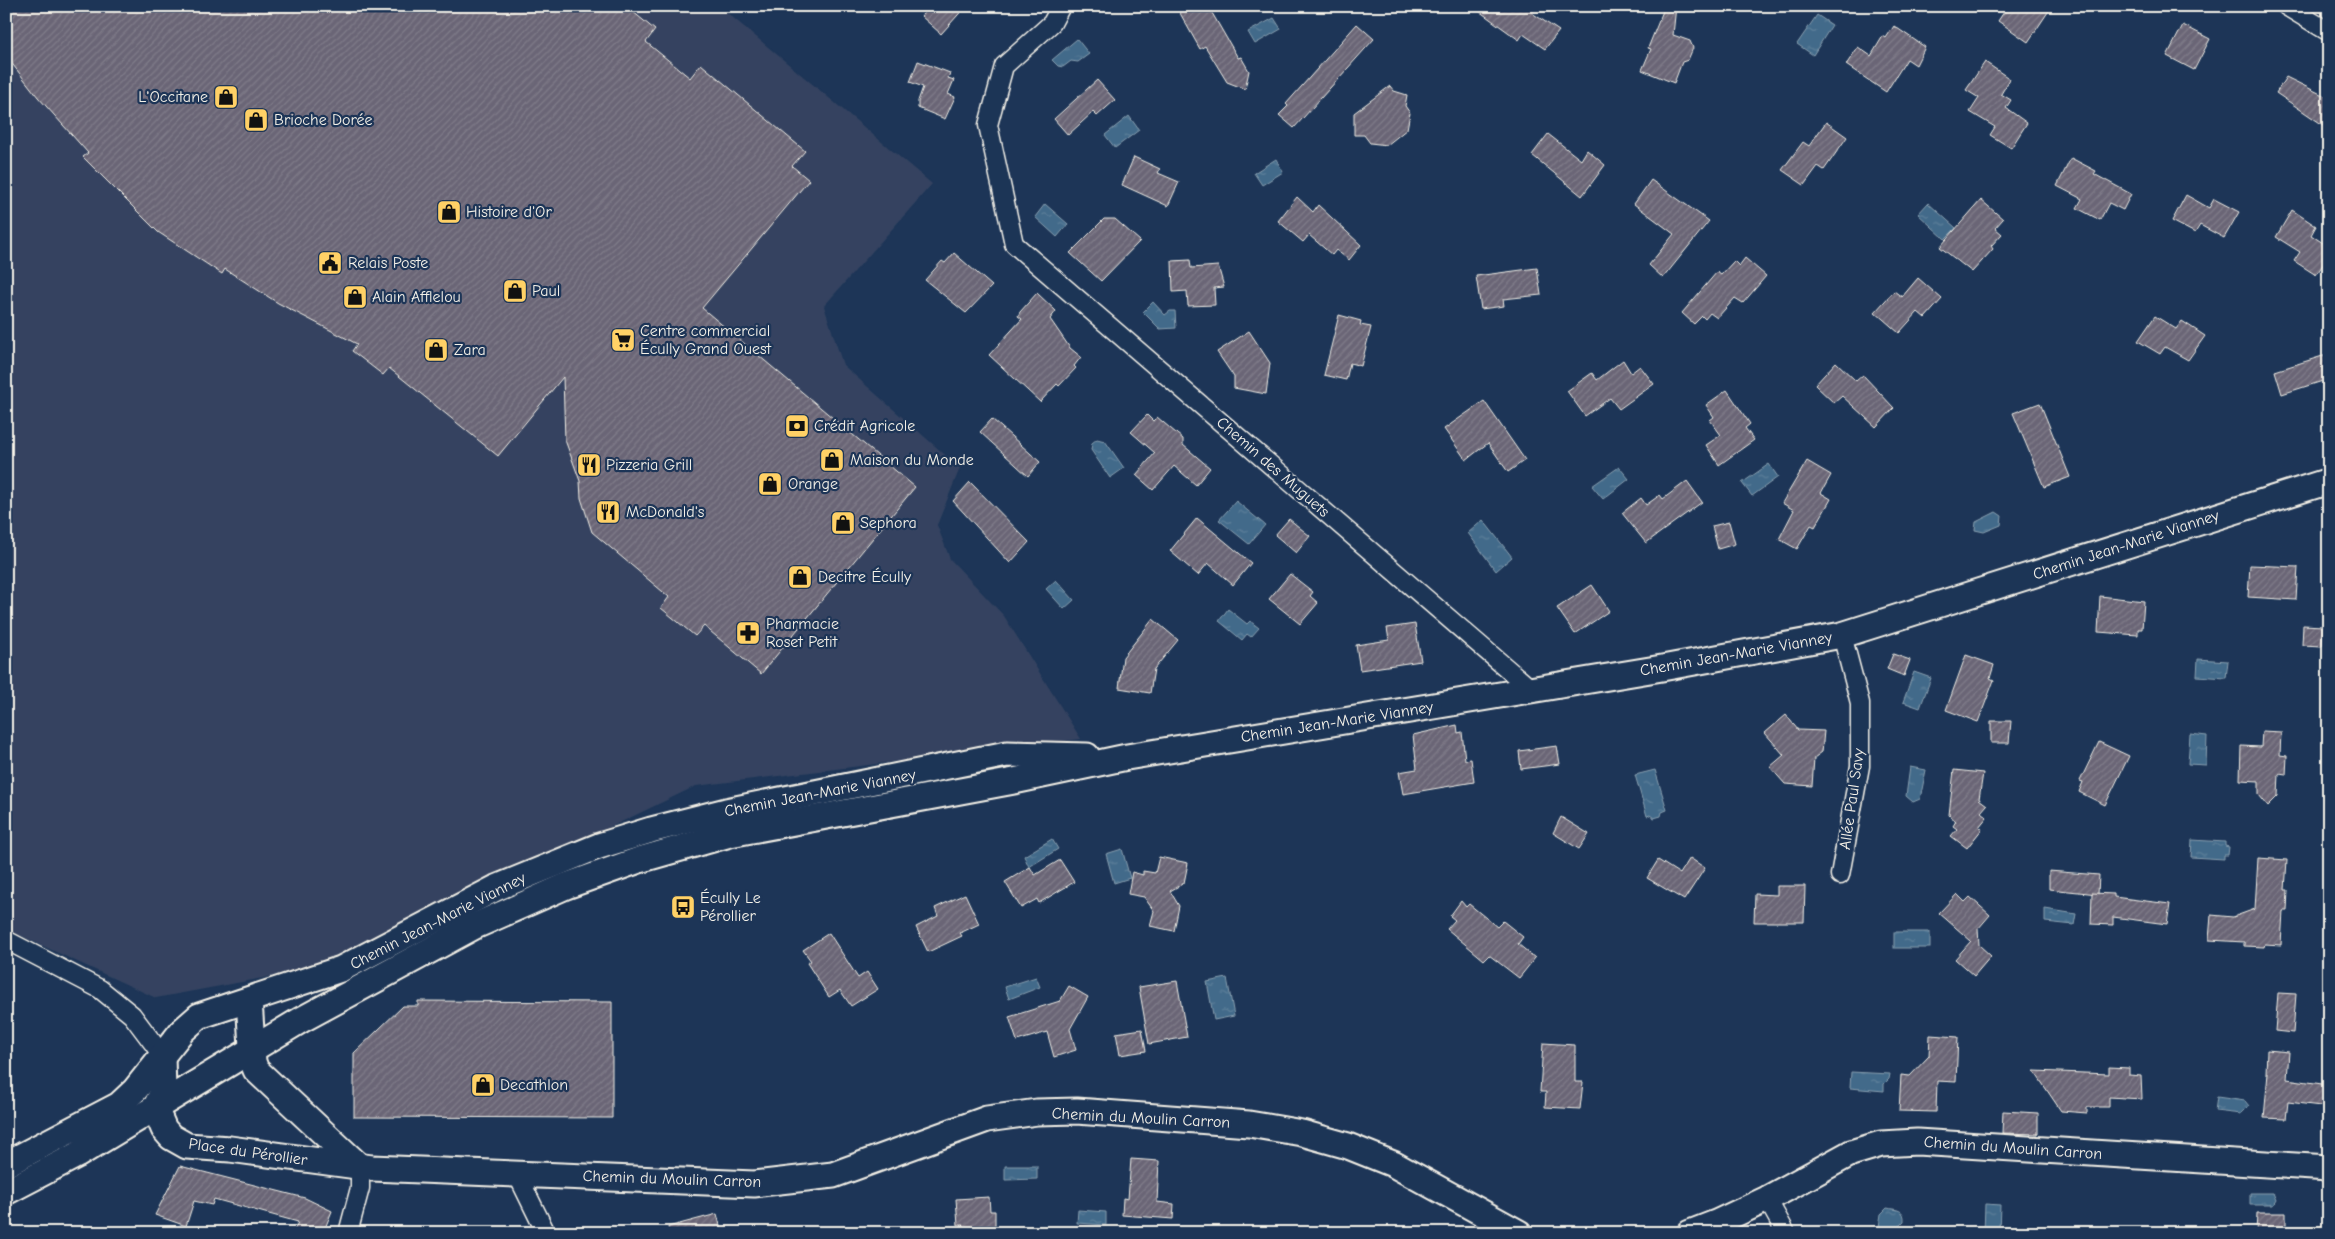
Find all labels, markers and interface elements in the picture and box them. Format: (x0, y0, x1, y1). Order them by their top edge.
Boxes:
shop icon: L'Occitane (213, 84, 239, 110)
place label: L'Occitane (138, 88, 208, 106)
shop icon: Brioche Dorée (243, 107, 269, 133)
place label: Brioche Dorée (274, 111, 372, 129)
shop icon: Histoire d'Or (436, 199, 462, 225)
place label: Histoire d'Or (466, 203, 552, 221)
public building icon: Relais Poste (317, 250, 343, 276)
place label: Relais Poste (348, 254, 428, 272)
shop icon: Paul (502, 278, 528, 304)
place label: Paul (532, 282, 560, 300)
shop icon: Alain Afflelou (342, 284, 368, 310)
place label: Alain Afflelou (372, 288, 461, 306)
place label: Centre commercial Écully Grand Ouest (640, 322, 772, 358)
supermarket icon: Centre commercial Écully Grand Ouest (610, 327, 636, 353)
shop icon: Zara (423, 337, 449, 363)
place label: Zara (454, 341, 486, 359)
bank icon: Crédit Agricole (784, 413, 810, 439)
street label: Chemin des Muguets (1213, 413, 1333, 521)
place label: Crédit Agricole (814, 417, 915, 435)
shop icon: Maison du Monde (819, 447, 845, 473)
place label: Maison du Monde (850, 451, 974, 469)
restaurant icon: Pizzeria Grill (576, 452, 602, 478)
place label: Pizzeria Grill (606, 456, 692, 474)
shop icon: Orange (757, 471, 783, 497)
place label: Orange (788, 475, 838, 493)
restaurant icon: McDonald's (595, 499, 621, 525)
place label: McDonald's (626, 503, 705, 521)
street label: Chemin Jean-Marie Vianney (2031, 506, 2222, 584)
shop icon: Sephora (830, 510, 856, 536)
place label: Sephora (860, 514, 917, 532)
shop icon: Decitre Écully (787, 564, 813, 590)
place label: Decitre Écully (818, 567, 912, 586)
place label: Pharmacie Roset Petit (766, 615, 839, 651)
pharmacy icon: Pharmacie Roset Petit (735, 620, 761, 646)
street label: Chemin Jean-Marie Vianney (1639, 628, 1834, 680)
street label: Chemin Jean-Marie Vianney (1239, 698, 1435, 746)
street label: Allée Paul Savy (1836, 746, 1868, 851)
street label: Chemin Jean-Marie Vianney (723, 765, 918, 820)
street label: Chemin Jean-Marie Vianney (347, 868, 530, 973)
place label: Écully Le Pérollier (700, 888, 761, 925)
bus stop icon: Écully Le Pérollier (670, 894, 696, 920)
shop icon: Decathlon (470, 1072, 496, 1098)
place label: Decathlon (500, 1076, 568, 1094)
street label: Chemin du Moulin Carron (1051, 1104, 1231, 1132)
street label: Chemin du Moulin Carron (1923, 1133, 2103, 1163)
street label: Place du Pérollier (188, 1135, 309, 1169)
street label: Chemin du Moulin Carron (582, 1167, 762, 1191)

